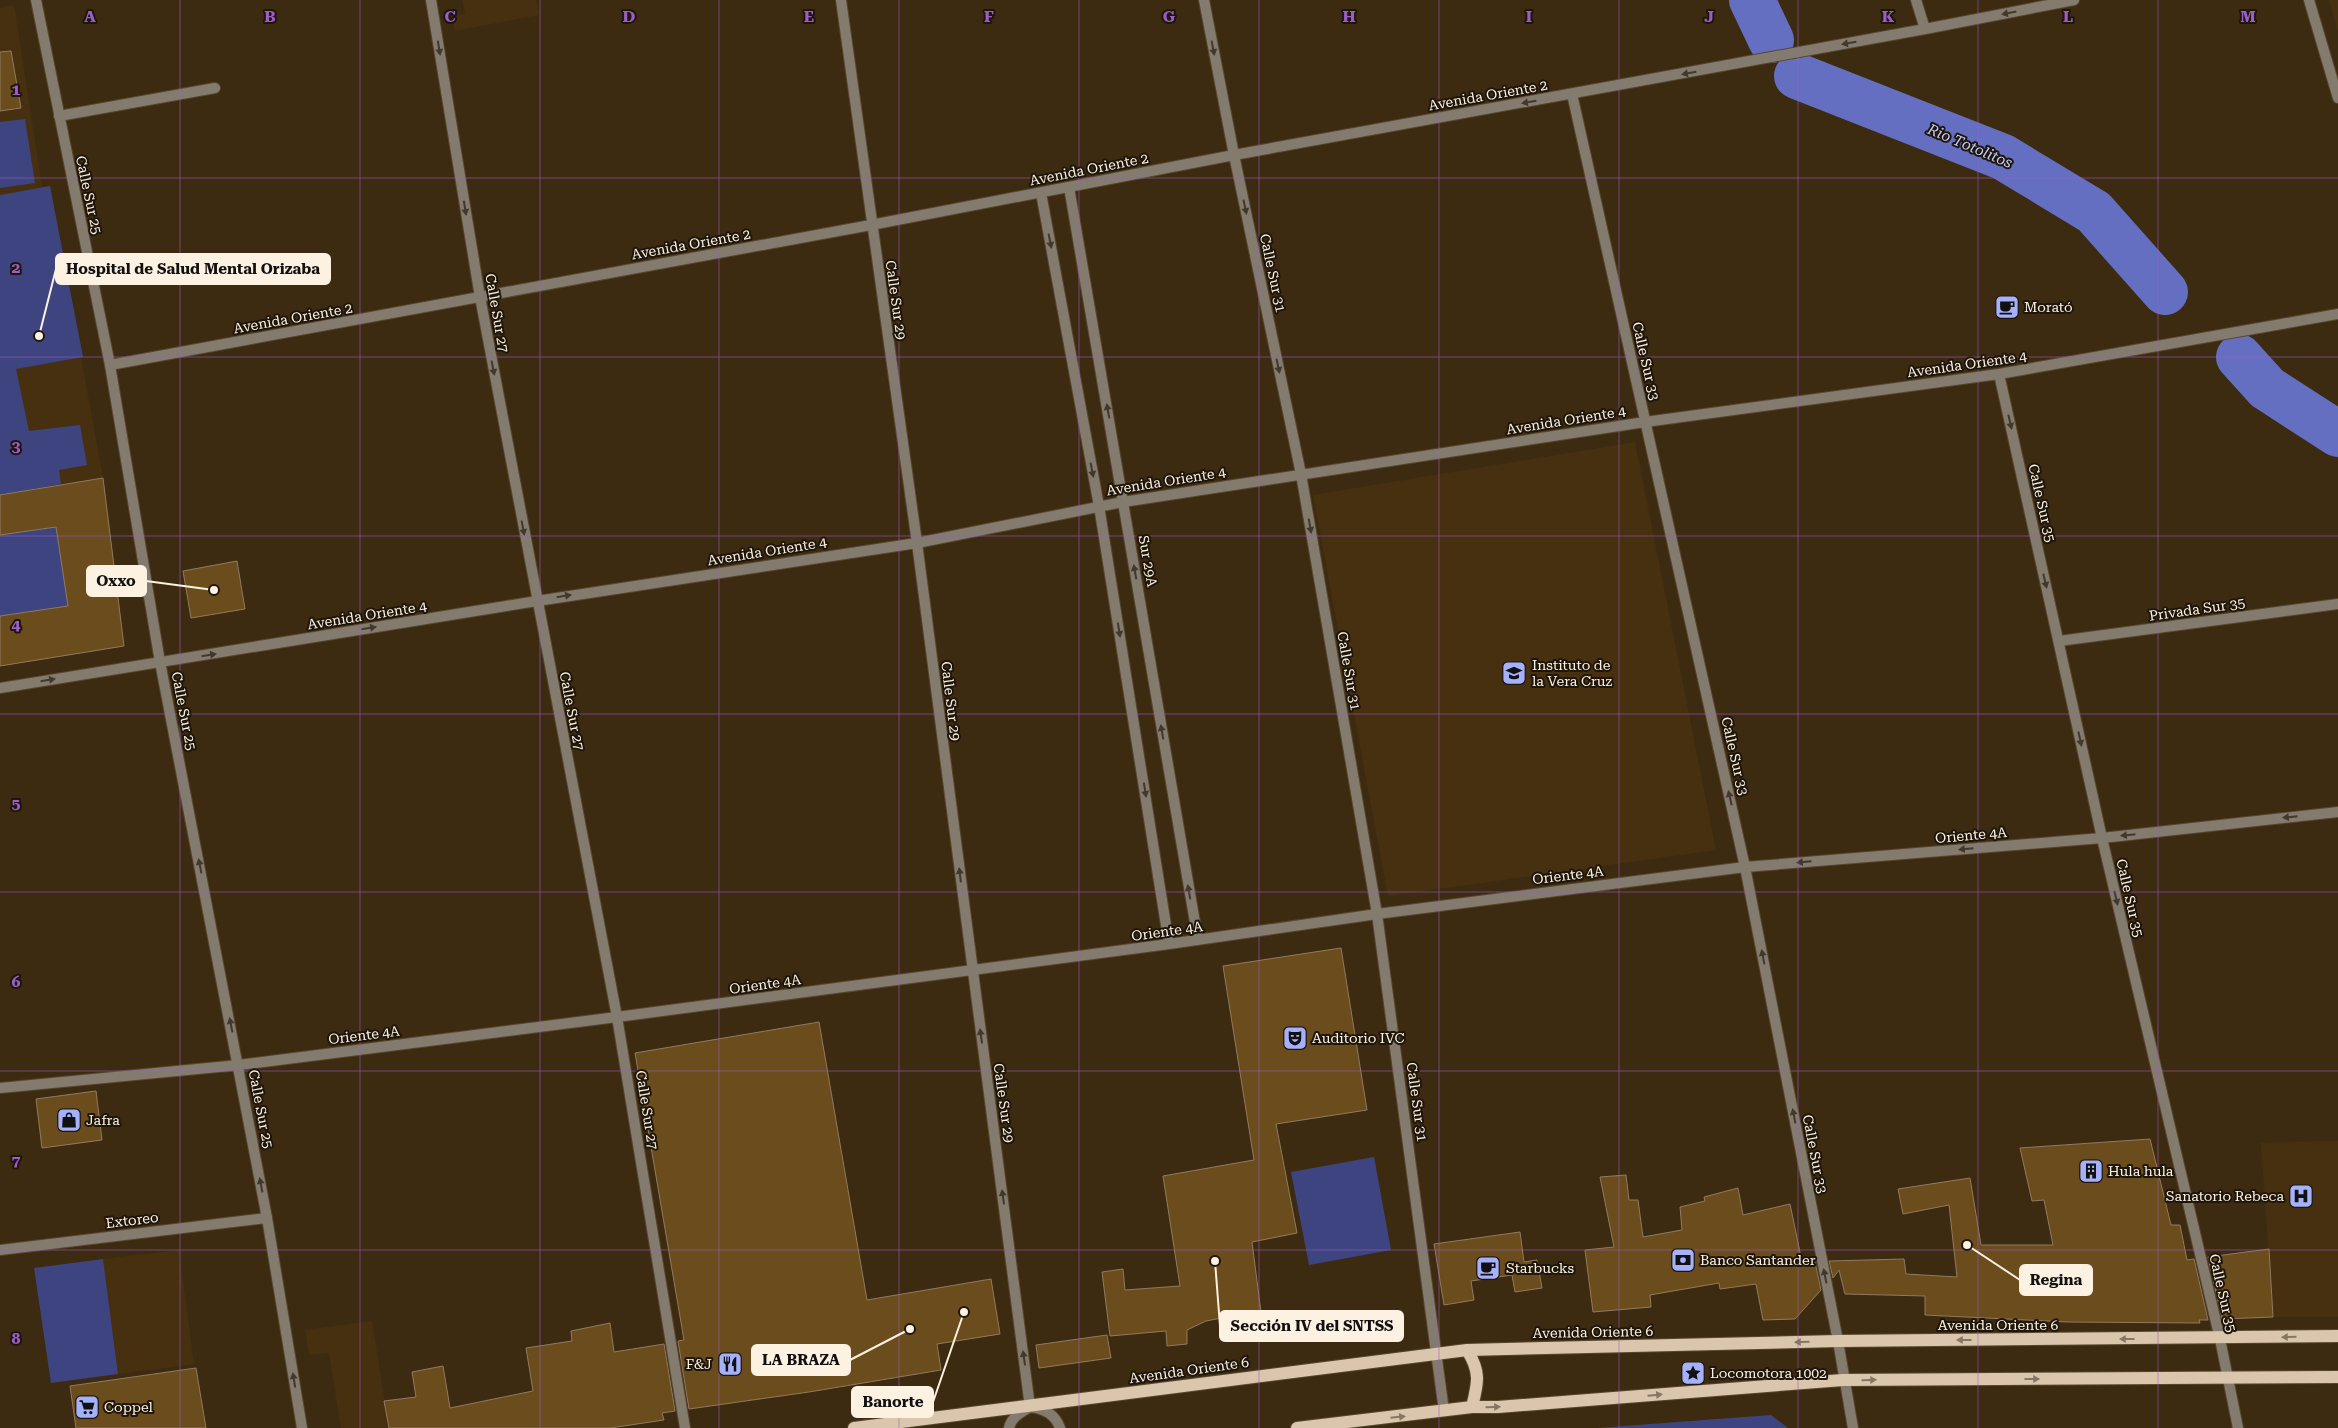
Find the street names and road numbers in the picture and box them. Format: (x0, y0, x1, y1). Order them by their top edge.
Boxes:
street label: Avenida Oriente 2 (1427, 77, 1549, 113)
street label: Avenida Oriente 2 (1028, 150, 1150, 188)
street label: Calle Sur 25 (73, 154, 105, 236)
street label: Avenida Oriente 2 (630, 226, 752, 262)
street label: Calle Sur 31 (1257, 232, 1289, 314)
street label: Calle Sur 29 (883, 259, 910, 341)
street label: Calle Sur 27 (482, 272, 512, 354)
street label: Avenida Oriente 2 (232, 300, 354, 336)
street label: Calle Sur 33 (1629, 320, 1663, 402)
street label: Avenida Oriente 4 (1906, 348, 2028, 380)
street label: Avenida Oriente 4 (1505, 403, 1627, 437)
street label: Calle Sur 35 (2025, 462, 2059, 544)
street label: Avenida Oriente 4 (1105, 464, 1227, 498)
street label: Avenida Oriente 4 (706, 534, 828, 568)
street label: Sur 29A (1136, 534, 1160, 588)
street label: Privada Sur 35 (2148, 594, 2246, 624)
street label: Avenida Oriente 4 (306, 598, 428, 632)
street label: Calle Sur 31 (1334, 630, 1364, 712)
street label: Calle Sur 29 (938, 660, 964, 742)
street label: Calle Sur 25 (169, 670, 200, 752)
street label: Calle Sur 27 (557, 670, 588, 752)
street label: Calle Sur 33 (1718, 715, 1752, 797)
street label: Oriente 4A (1934, 824, 2008, 846)
street label: Calle Sur 35 (2113, 857, 2147, 939)
street label: Oriente 4A (1531, 863, 1605, 887)
street label: Oriente 4A (1130, 918, 1204, 944)
street label: Oriente 4A (728, 971, 802, 997)
street label: Oriente 4A (327, 1023, 401, 1047)
street label: Calle Sur 31 (1404, 1061, 1431, 1143)
street label: Calle Sur 29 (991, 1062, 1018, 1144)
street label: Calle Sur 25 (246, 1068, 277, 1150)
street label: Calle Sur 27 (633, 1069, 661, 1151)
street label: Calle Sur 33 (1800, 1113, 1831, 1195)
street label: Extoreo (105, 1209, 159, 1231)
street label: Calle Sur 35 (2206, 1252, 2240, 1334)
street label: Avenida Oriente 6 (1938, 1317, 2058, 1333)
street label: Avenida Oriente 6 (1533, 1323, 1654, 1341)
street label: Avenida Oriente 6 (1128, 1354, 1250, 1386)

